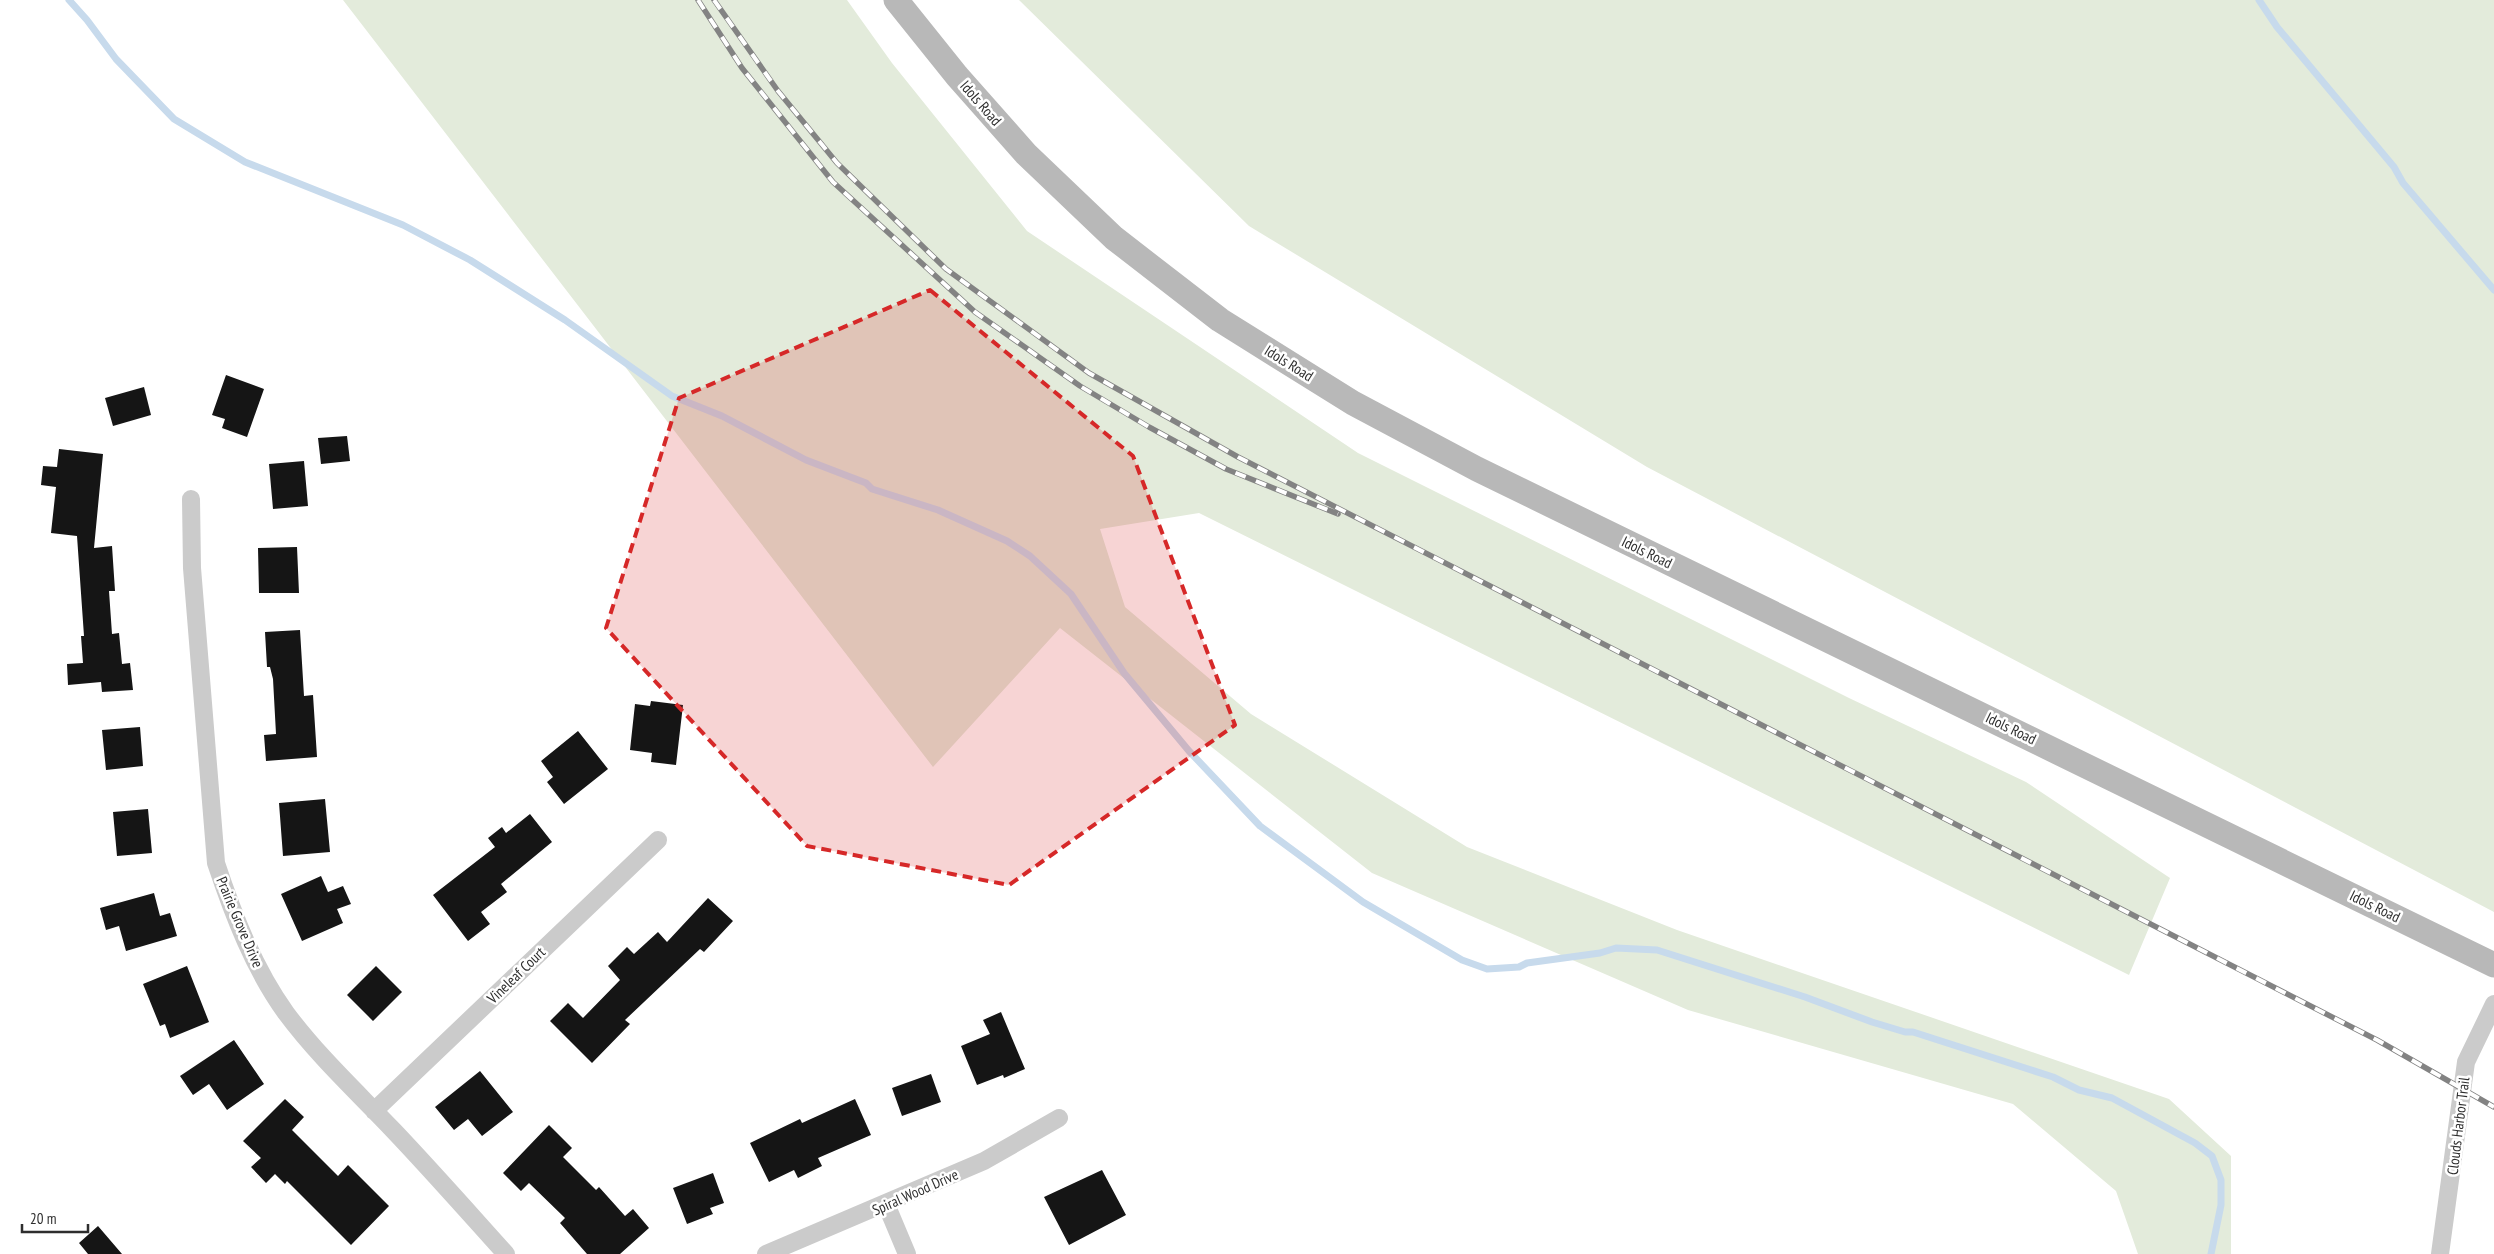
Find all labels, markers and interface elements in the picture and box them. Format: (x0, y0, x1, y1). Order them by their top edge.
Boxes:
street label: Idols Road (956, 76, 1006, 130)
street label: Idols Road (1261, 341, 1317, 385)
street label: Idols Road (1619, 532, 1675, 572)
street label: Idols Road (1983, 708, 2039, 748)
street label: Prairie Grove Drive (212, 874, 268, 970)
street label: Idols Road (2347, 886, 2403, 926)
street label: Vineleaf Court (482, 943, 549, 1008)
street label: Clouds Harbor Trail (2443, 1075, 2473, 1176)
street label: Spiral Wood Drive (869, 1165, 961, 1219)
scale bar (22, 1202, 89, 1234)
text: 20 m (30, 1209, 56, 1228)

